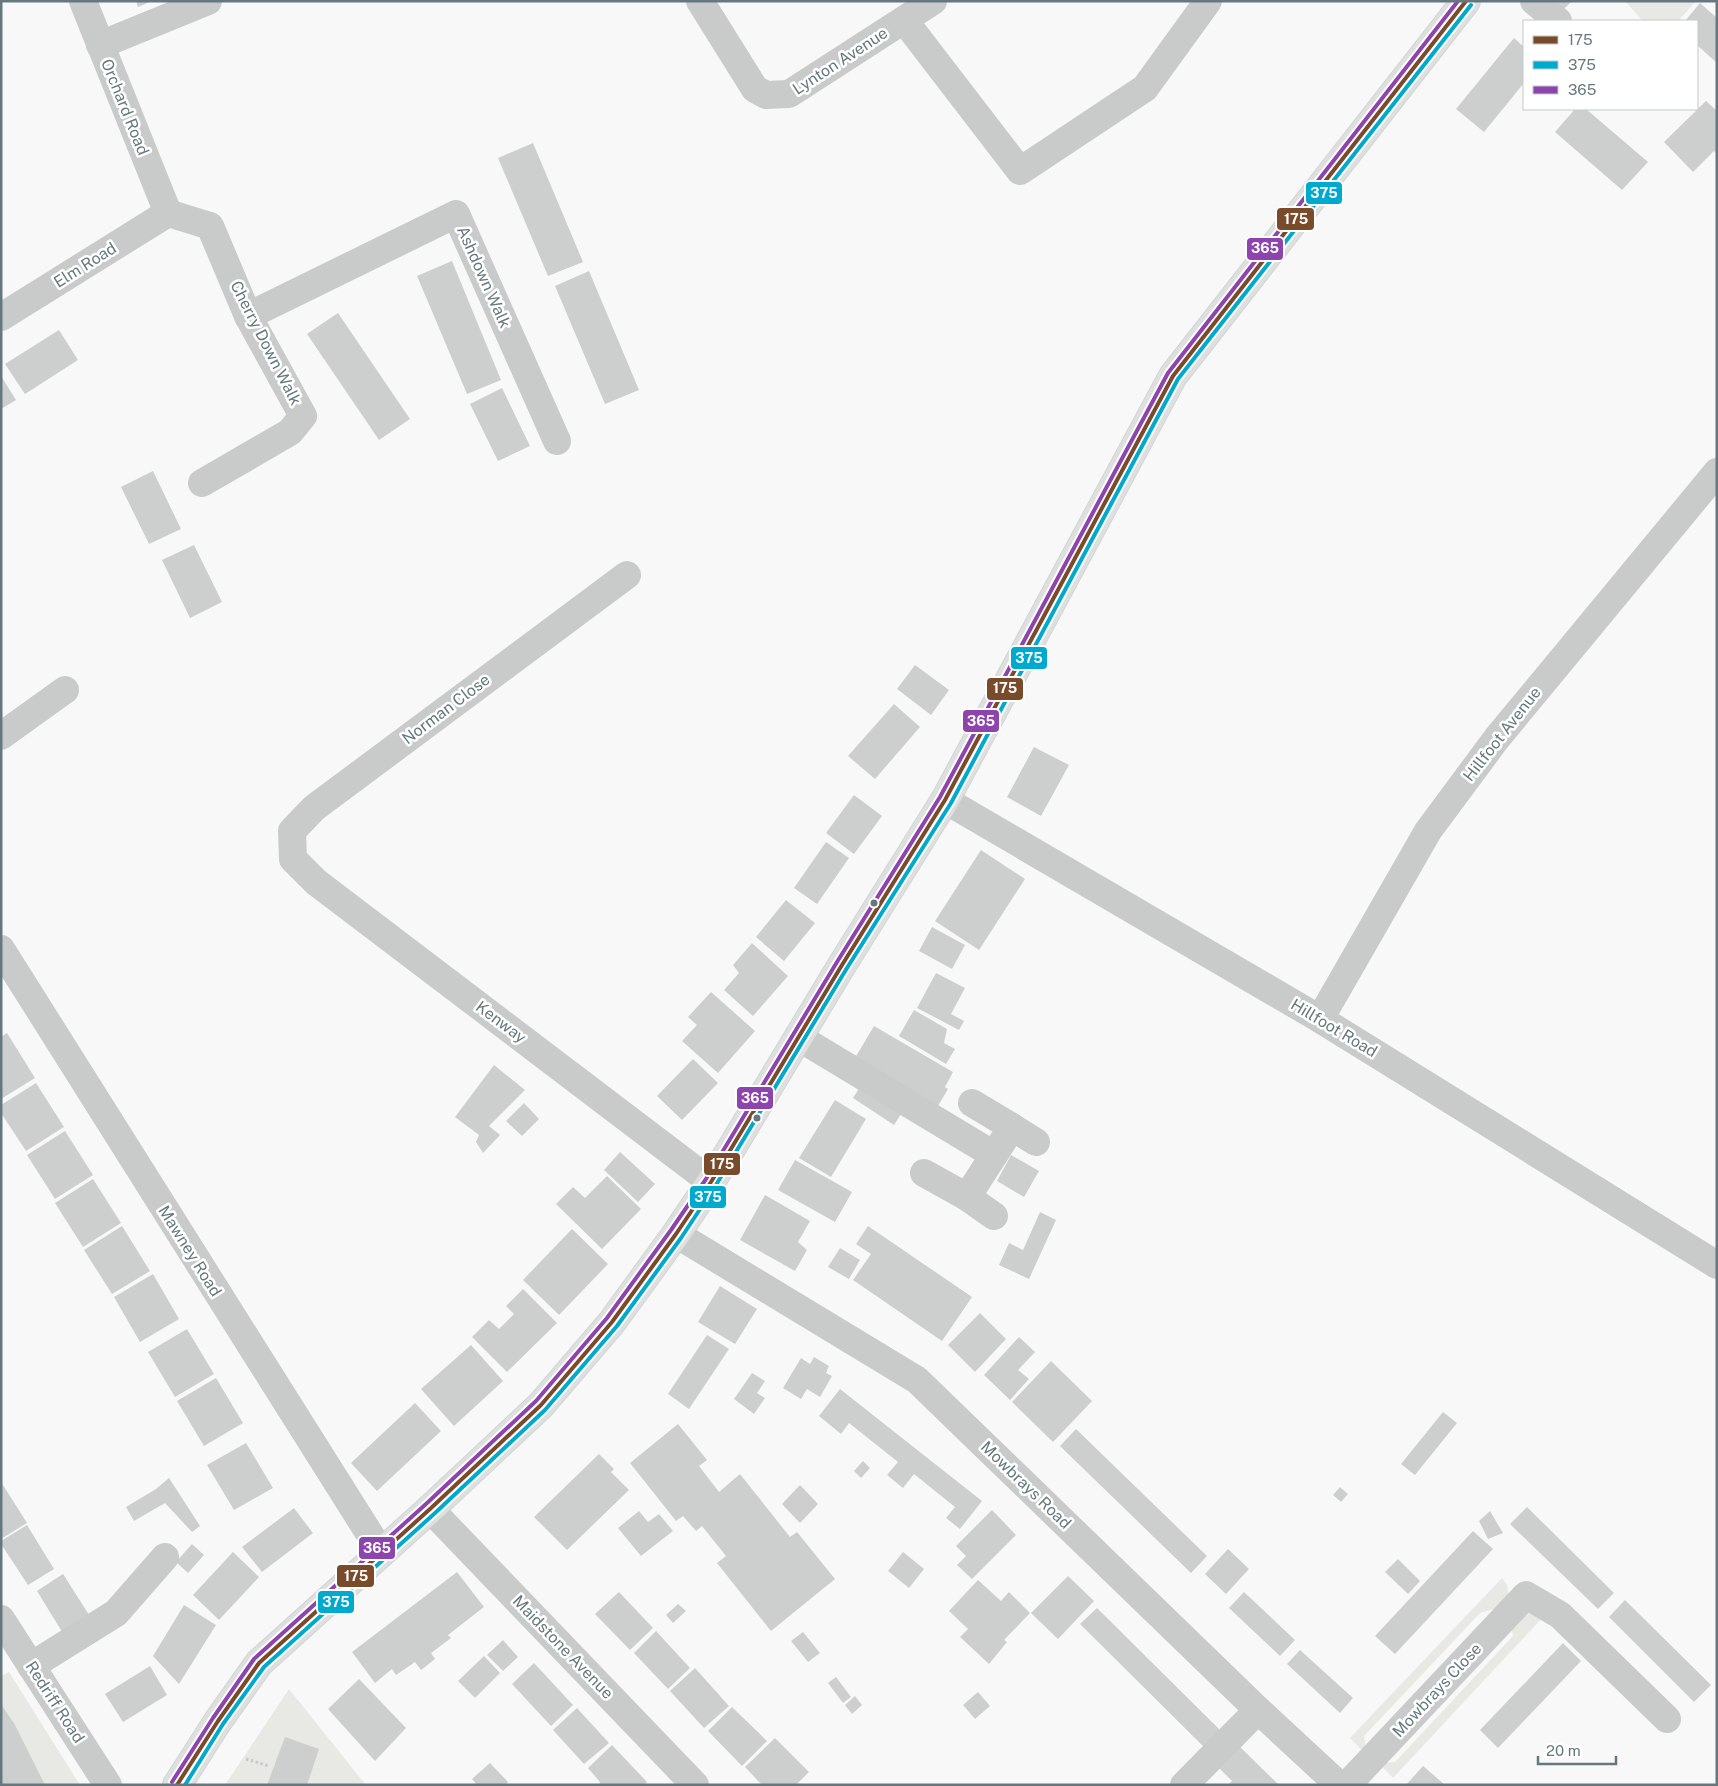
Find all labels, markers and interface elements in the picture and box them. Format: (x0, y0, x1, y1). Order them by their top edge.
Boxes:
legend (1523, 20, 1698, 110)
street label: Lynton Avenue (789, 23, 891, 99)
text: 175 (1568, 31, 1593, 48)
street label: Orchard Road (97, 56, 153, 158)
text: 375 (1568, 56, 1596, 73)
text: 365 (1568, 81, 1596, 98)
line badge: 375 (1305, 181, 1343, 205)
text: 375 (1310, 185, 1338, 201)
line badge: 175 (1276, 207, 1315, 231)
text: 175 (1284, 211, 1308, 227)
street label: Ashdown Walk (453, 223, 515, 331)
line badge: 365 (1246, 237, 1284, 261)
street label: Elm Road (50, 238, 120, 292)
text: 365 (1251, 240, 1279, 256)
street label: Cherry Down Walk (226, 278, 306, 408)
line badge: 375 (1010, 646, 1048, 670)
text: 375 (1015, 650, 1043, 666)
street label: Norman Close (398, 670, 494, 748)
line badge: 175 (986, 677, 1024, 701)
text: 175 (993, 680, 1017, 696)
street label: Hillfoot Avenue (1459, 683, 1545, 785)
line badge: 365 (962, 709, 1000, 733)
text: 365 (967, 713, 995, 729)
unlabelled marker (869, 898, 879, 908)
street label: Hillfoot Road (1287, 995, 1381, 1061)
street label: Kenway (472, 997, 530, 1047)
line badge: 365 (736, 1086, 774, 1110)
text: 365 (741, 1090, 769, 1106)
unlabelled marker (752, 1113, 762, 1123)
line badge: 175 (703, 1152, 741, 1176)
text: 175 (710, 1156, 734, 1172)
line badge: 375 (689, 1185, 727, 1209)
text: 375 (694, 1189, 722, 1205)
street label: Mawney Road (154, 1202, 226, 1300)
street label: Mowbrays Road (977, 1437, 1075, 1533)
line badge: 365 (358, 1536, 396, 1560)
text: 365 (363, 1540, 391, 1556)
line badge: 175 (336, 1564, 375, 1588)
text: 175 (344, 1568, 368, 1584)
line badge: 375 (317, 1590, 355, 1614)
street label: Maidstone Avenue (509, 1591, 617, 1703)
text: 375 (322, 1594, 350, 1610)
street label: Mowbrays Close (1389, 1639, 1485, 1741)
street label: Redriff Road (22, 1658, 88, 1746)
scale bar (1538, 1734, 1616, 1766)
text: 20 m (1546, 1742, 1581, 1759)

